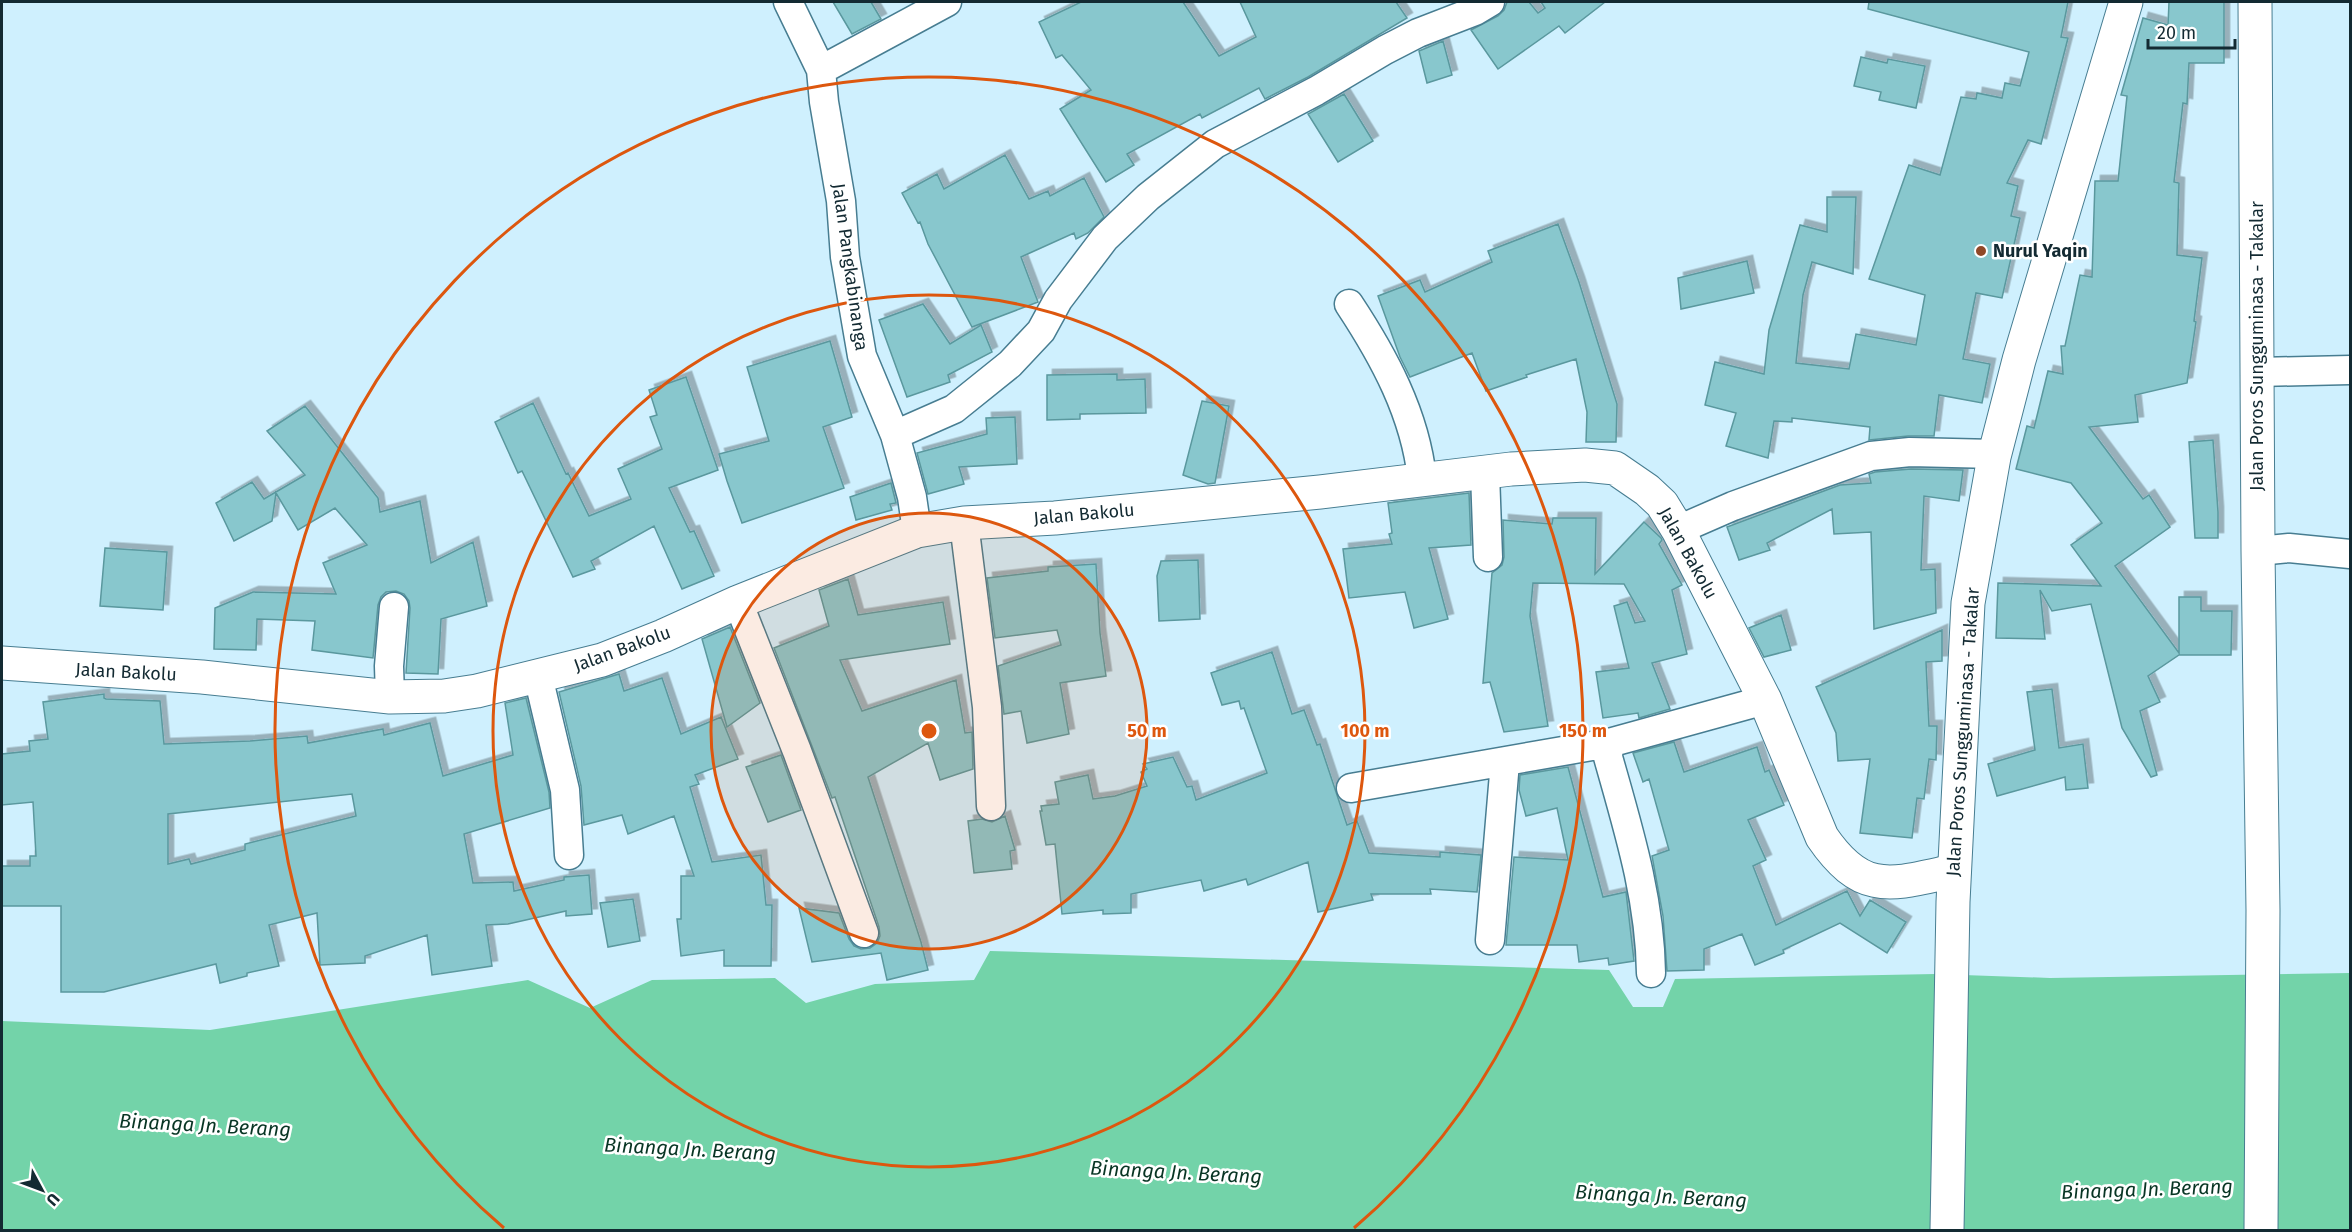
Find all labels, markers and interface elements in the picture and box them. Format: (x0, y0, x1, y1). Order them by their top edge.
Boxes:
scale bar (2148, 12, 2235, 50)
text: 20 m (2157, 22, 2196, 44)
street label: Jalan Pangkabinanga (827, 182, 873, 352)
street label: Jalan Poros Sungguminasa - Takalar (2246, 201, 2268, 491)
place label: Nurul Yaqin (1993, 240, 2088, 262)
marker: Nurul Yaqin (1974, 244, 1988, 258)
street label: Jalan Bakolu (1033, 499, 1135, 529)
street label: Jalan Bakolu (1654, 503, 1722, 603)
street label: Jalan Poros Sungguminasa - Takalar (1942, 587, 1984, 877)
street label: Jalan Bakolu (571, 621, 673, 677)
street label: Jalan Bakolu (75, 658, 177, 686)
text: 50 m (1127, 720, 1167, 742)
text: 100 m (1341, 720, 1389, 742)
text: 150 m (1559, 720, 1607, 742)
centre of rings (919, 721, 939, 741)
water label: Binanga Jn. Berang (119, 1109, 291, 1141)
water label: Binanga Jn. Berang (604, 1133, 776, 1165)
water label: Binanga Jn. Berang (1090, 1156, 1262, 1188)
north arrow (12, 1160, 72, 1220)
water label: Binanga Jn. Berang (2061, 1174, 2233, 1204)
water label: Binanga Jn. Berang (1575, 1180, 1747, 1212)
text: U (42, 1189, 64, 1210)

